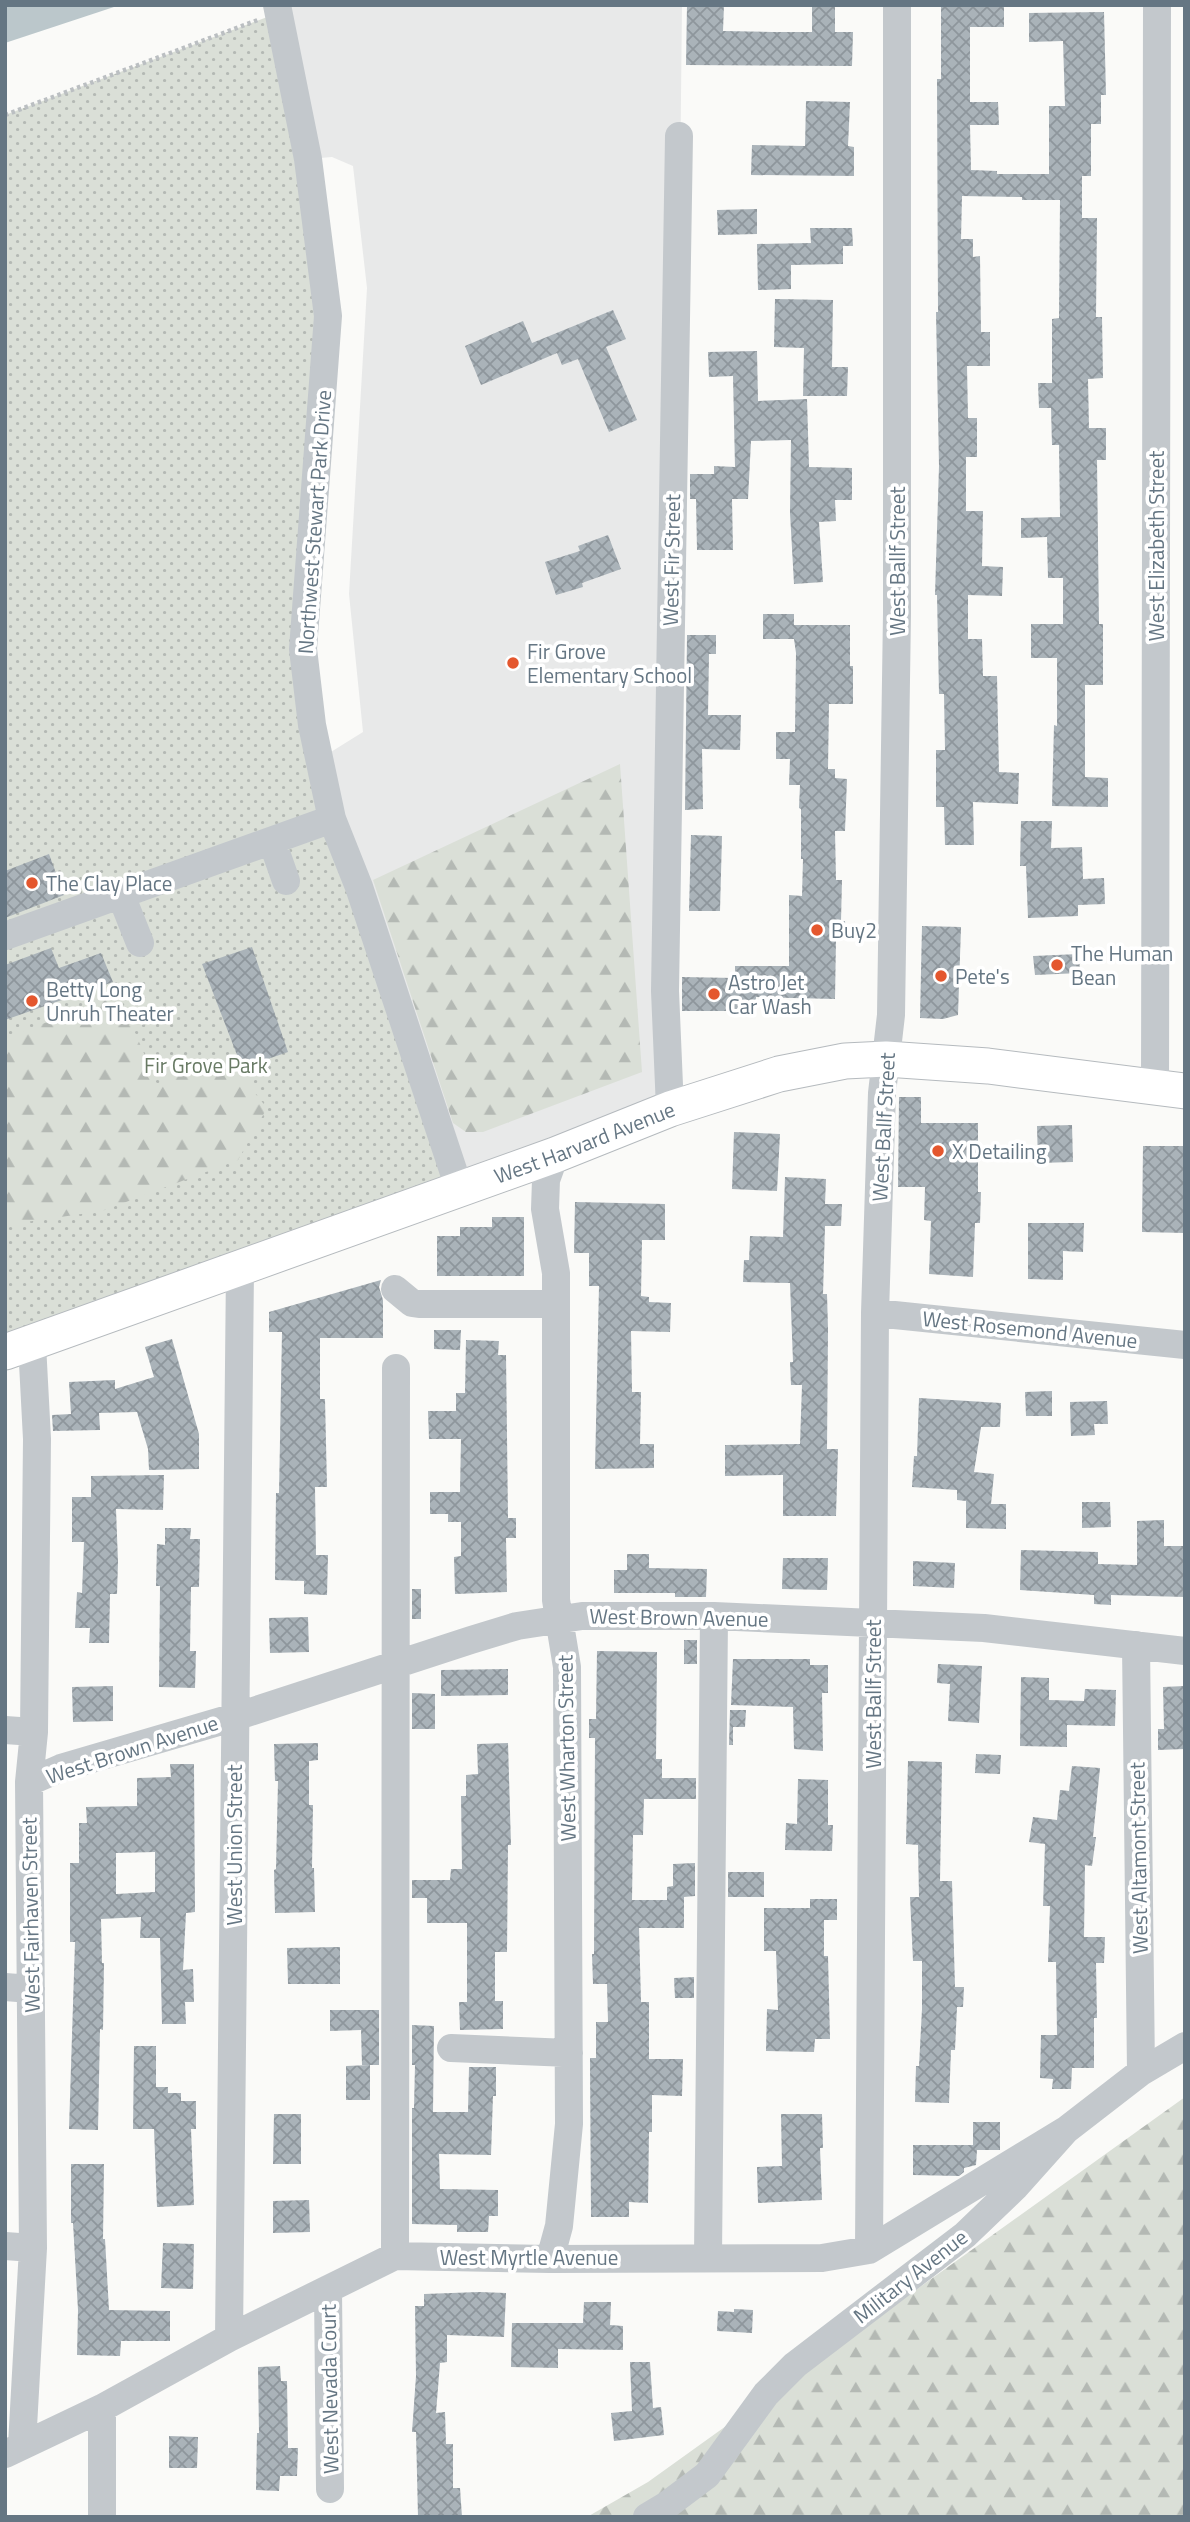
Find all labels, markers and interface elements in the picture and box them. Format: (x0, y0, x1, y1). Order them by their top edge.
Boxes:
street label: Northwest Stewart Park Drive (289, 389, 339, 655)
street label: West Elizabeth Street (1140, 450, 1172, 641)
street label: West Ballf Street (881, 486, 913, 636)
street label: West Fir Street (654, 493, 688, 626)
place label: Fir Grove Elementary School (527, 635, 692, 691)
marker: Fir Grove Elementary School (505, 655, 521, 671)
place label: The Clay Place (46, 867, 172, 899)
marker: The Clay Place (24, 875, 40, 891)
place label: Buy2 (831, 914, 877, 946)
marker: Buy2 (809, 922, 825, 938)
place label: The Human Bean (1071, 937, 1173, 993)
marker: The Human Bean (1049, 957, 1065, 973)
place label: Pete's (955, 960, 1010, 992)
place label: Astro Jet Car Wash (728, 966, 812, 1022)
marker: Pete's (933, 968, 949, 984)
place label: Betty Long Unruh Theater (46, 973, 174, 1029)
marker: Astro Jet Car Wash (706, 986, 722, 1002)
marker: Betty Long Unruh Theater (24, 993, 40, 1009)
park label: Fir Grove Park (144, 1049, 268, 1081)
street label: West Ballf Street (863, 1051, 903, 1202)
street label: West Harvard Avenue (489, 1093, 679, 1192)
place label: X Detailing (952, 1135, 1047, 1167)
marker: X Detailing (930, 1143, 946, 1159)
street label: West Rosemond Avenue (921, 1302, 1139, 1356)
street label: West Brown Avenue (589, 1599, 769, 1635)
street label: West Ballf Street (857, 1619, 889, 1769)
street label: West Wharton Street (548, 1654, 584, 1842)
street label: West Brown Avenue (42, 1706, 222, 1792)
street label: West Altamont Street (1120, 1761, 1156, 1954)
street label: West Union Street (218, 1764, 250, 1926)
street label: West Fairhaven Street (12, 1816, 48, 2013)
street label: Military Avenue (846, 2221, 974, 2331)
street label: West Myrtle Avenue (440, 2241, 618, 2273)
street label: West Nevada Court (312, 2303, 346, 2474)

